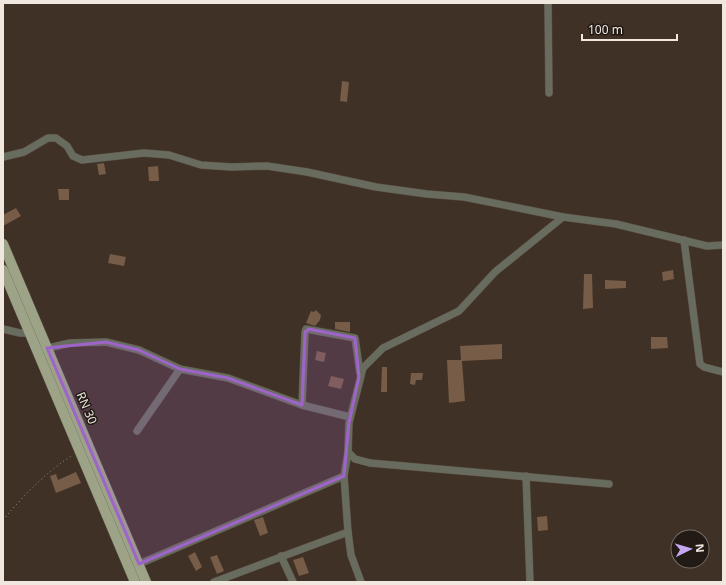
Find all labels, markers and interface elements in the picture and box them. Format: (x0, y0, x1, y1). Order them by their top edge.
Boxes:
scale bar (582, 16, 677, 42)
text: 100 m (588, 21, 623, 38)
street label: RN 30 (73, 389, 101, 427)
north arrow (670, 529, 710, 569)
text: N (693, 543, 708, 553)

